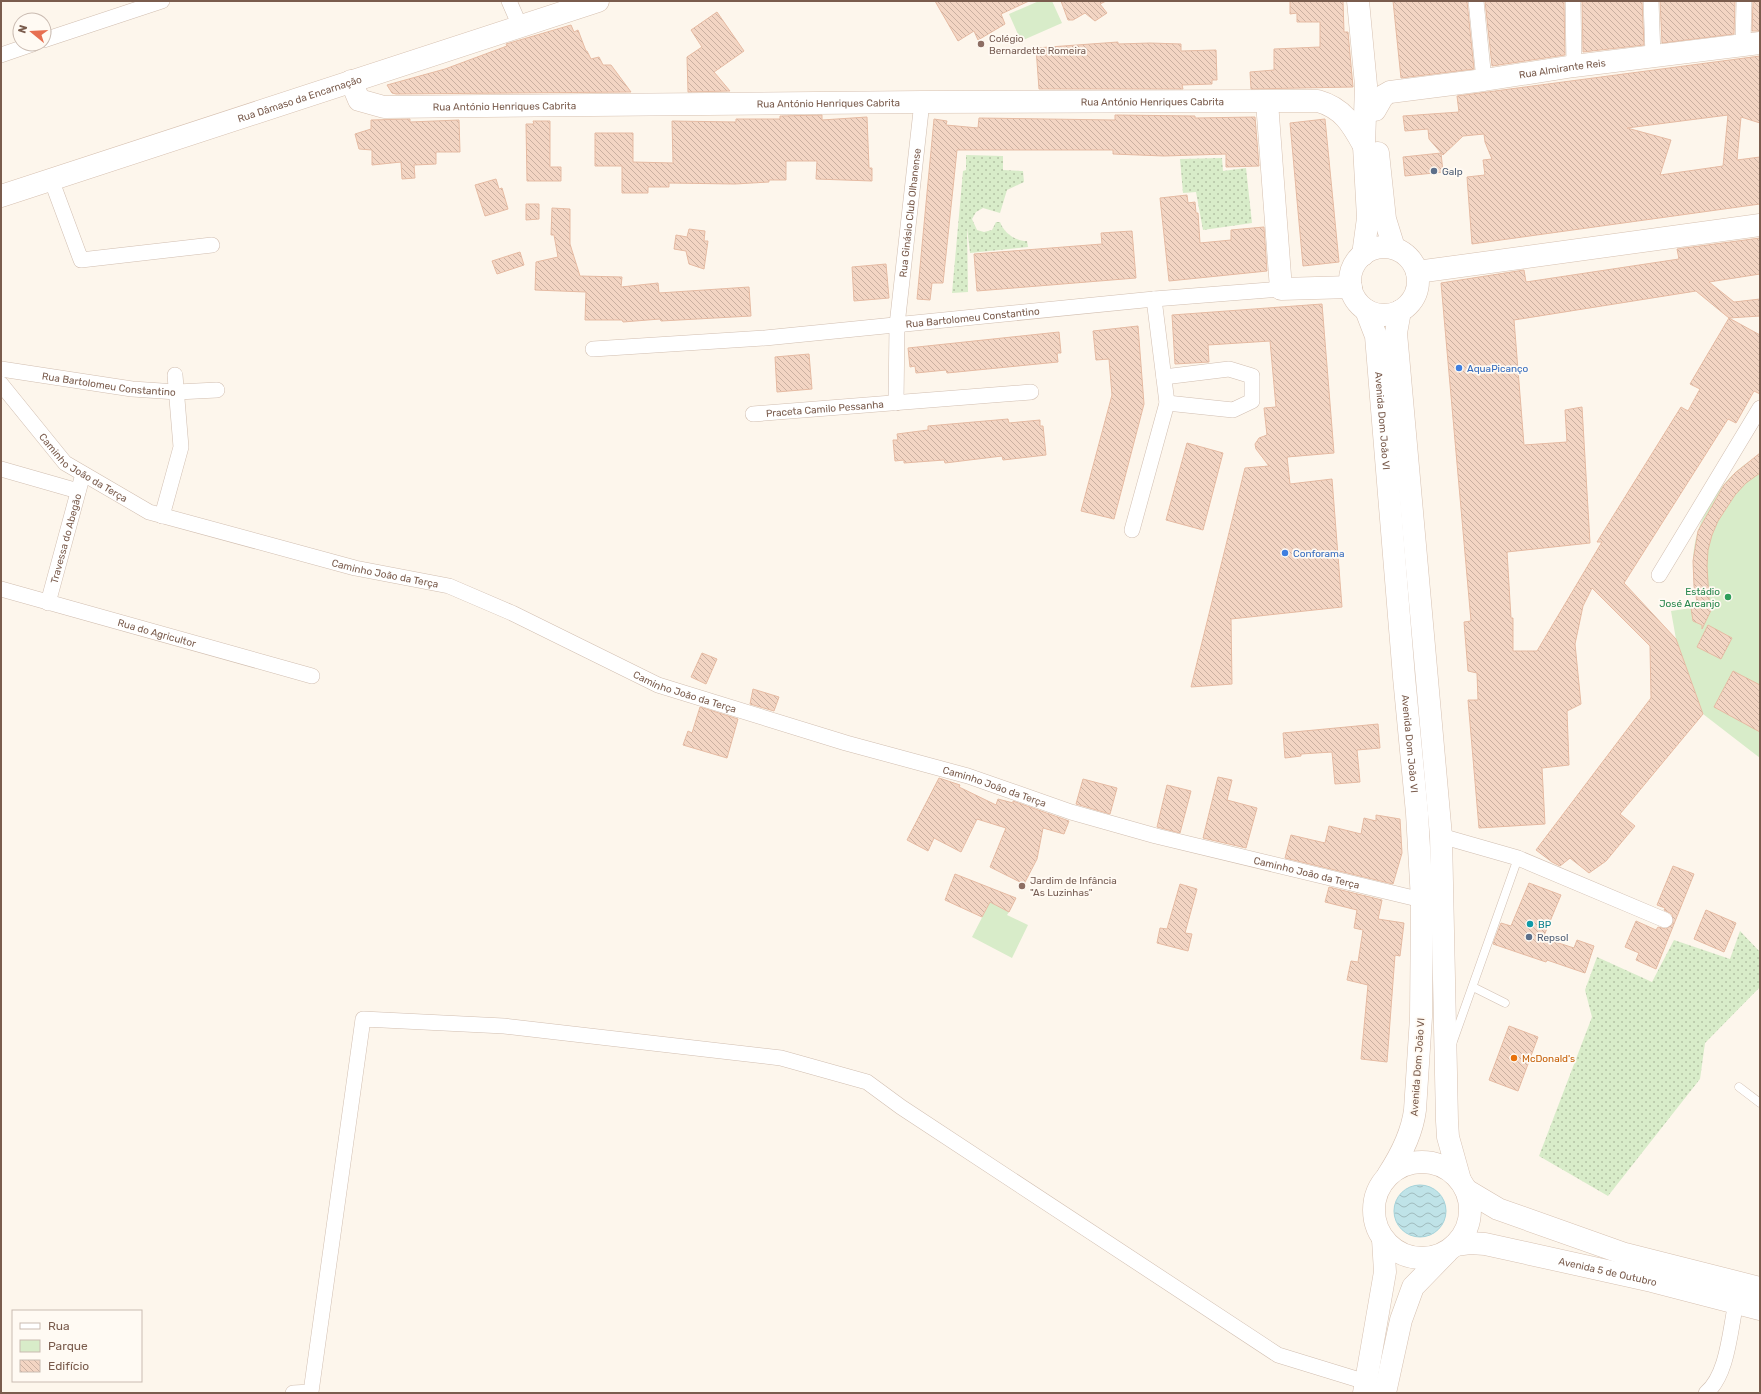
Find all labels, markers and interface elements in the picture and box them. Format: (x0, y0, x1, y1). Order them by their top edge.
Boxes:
north arrow (12, 12, 52, 52)
text: N (16, 23, 30, 35)
place label: Colégio Bernardette Romeira (989, 33, 1086, 57)
marker: Colégio Bernardette Romeira (976, 39, 986, 49)
street label: Rua Almirante Reis (1518, 57, 1606, 82)
street label: Rua Dâmaso da Encarnação (236, 73, 364, 125)
street label: Rua António Henriques Cabrita (1081, 96, 1224, 109)
street label: Rua António Henriques Cabrita (757, 97, 900, 111)
street label: Rua António Henriques Cabrita (433, 100, 576, 114)
street label: Rua Ginásio Club Olhanense (897, 147, 924, 278)
marker: Galp (1429, 166, 1439, 176)
place label: Galp (1442, 166, 1463, 178)
street label: Rua Bartolomeu Constantino (905, 305, 1041, 331)
marker: AquaPicanço (1454, 363, 1464, 373)
place label: AquaPicanço (1467, 363, 1529, 375)
street label: Rua Bartolomeu Constantino (41, 370, 176, 399)
street label: Avenida Dom João VI (1372, 371, 1392, 471)
street label: Praceta Camilo Pessanha (765, 399, 884, 420)
street label: Caminho João da Terça (36, 431, 129, 505)
street label: Travessa do Abegão (49, 492, 85, 585)
marker: Conforama (1280, 548, 1290, 558)
place label: Conforama (1293, 548, 1345, 560)
street label: Caminho João da Terça (330, 557, 439, 591)
place label: Estádio José Arcanjo (1659, 586, 1720, 610)
marker: Estádio José Arcanjo (1723, 592, 1733, 602)
street label: Rua do Agricultor (116, 617, 197, 650)
street label: Caminho João da Terça (631, 669, 738, 716)
street label: Avenida Dom João VI (1399, 694, 1420, 793)
street label: Caminho João da Terça (941, 764, 1048, 810)
street label: Caminho João da Terça (1252, 855, 1361, 892)
place label: Jardim de Infância "As Luzinhas" (1030, 875, 1117, 899)
marker: Jardim de Infância "As Luzinhas" (1017, 881, 1027, 891)
marker: BP (1525, 919, 1535, 929)
place label: BP (1538, 919, 1552, 931)
marker: Repsol (1524, 932, 1534, 942)
place label: Repsol (1537, 932, 1568, 944)
street label: Avenida Dom João VI (1409, 1018, 1427, 1117)
marker: McDonald's (1509, 1053, 1519, 1063)
place label: McDonald's (1522, 1053, 1575, 1065)
street label: Avenida 5 de Outubro (1557, 1255, 1658, 1289)
legend (12, 1310, 142, 1382)
text: Rua (48, 1319, 70, 1333)
text: Parque (48, 1339, 88, 1353)
text: Edifício (48, 1359, 89, 1373)

